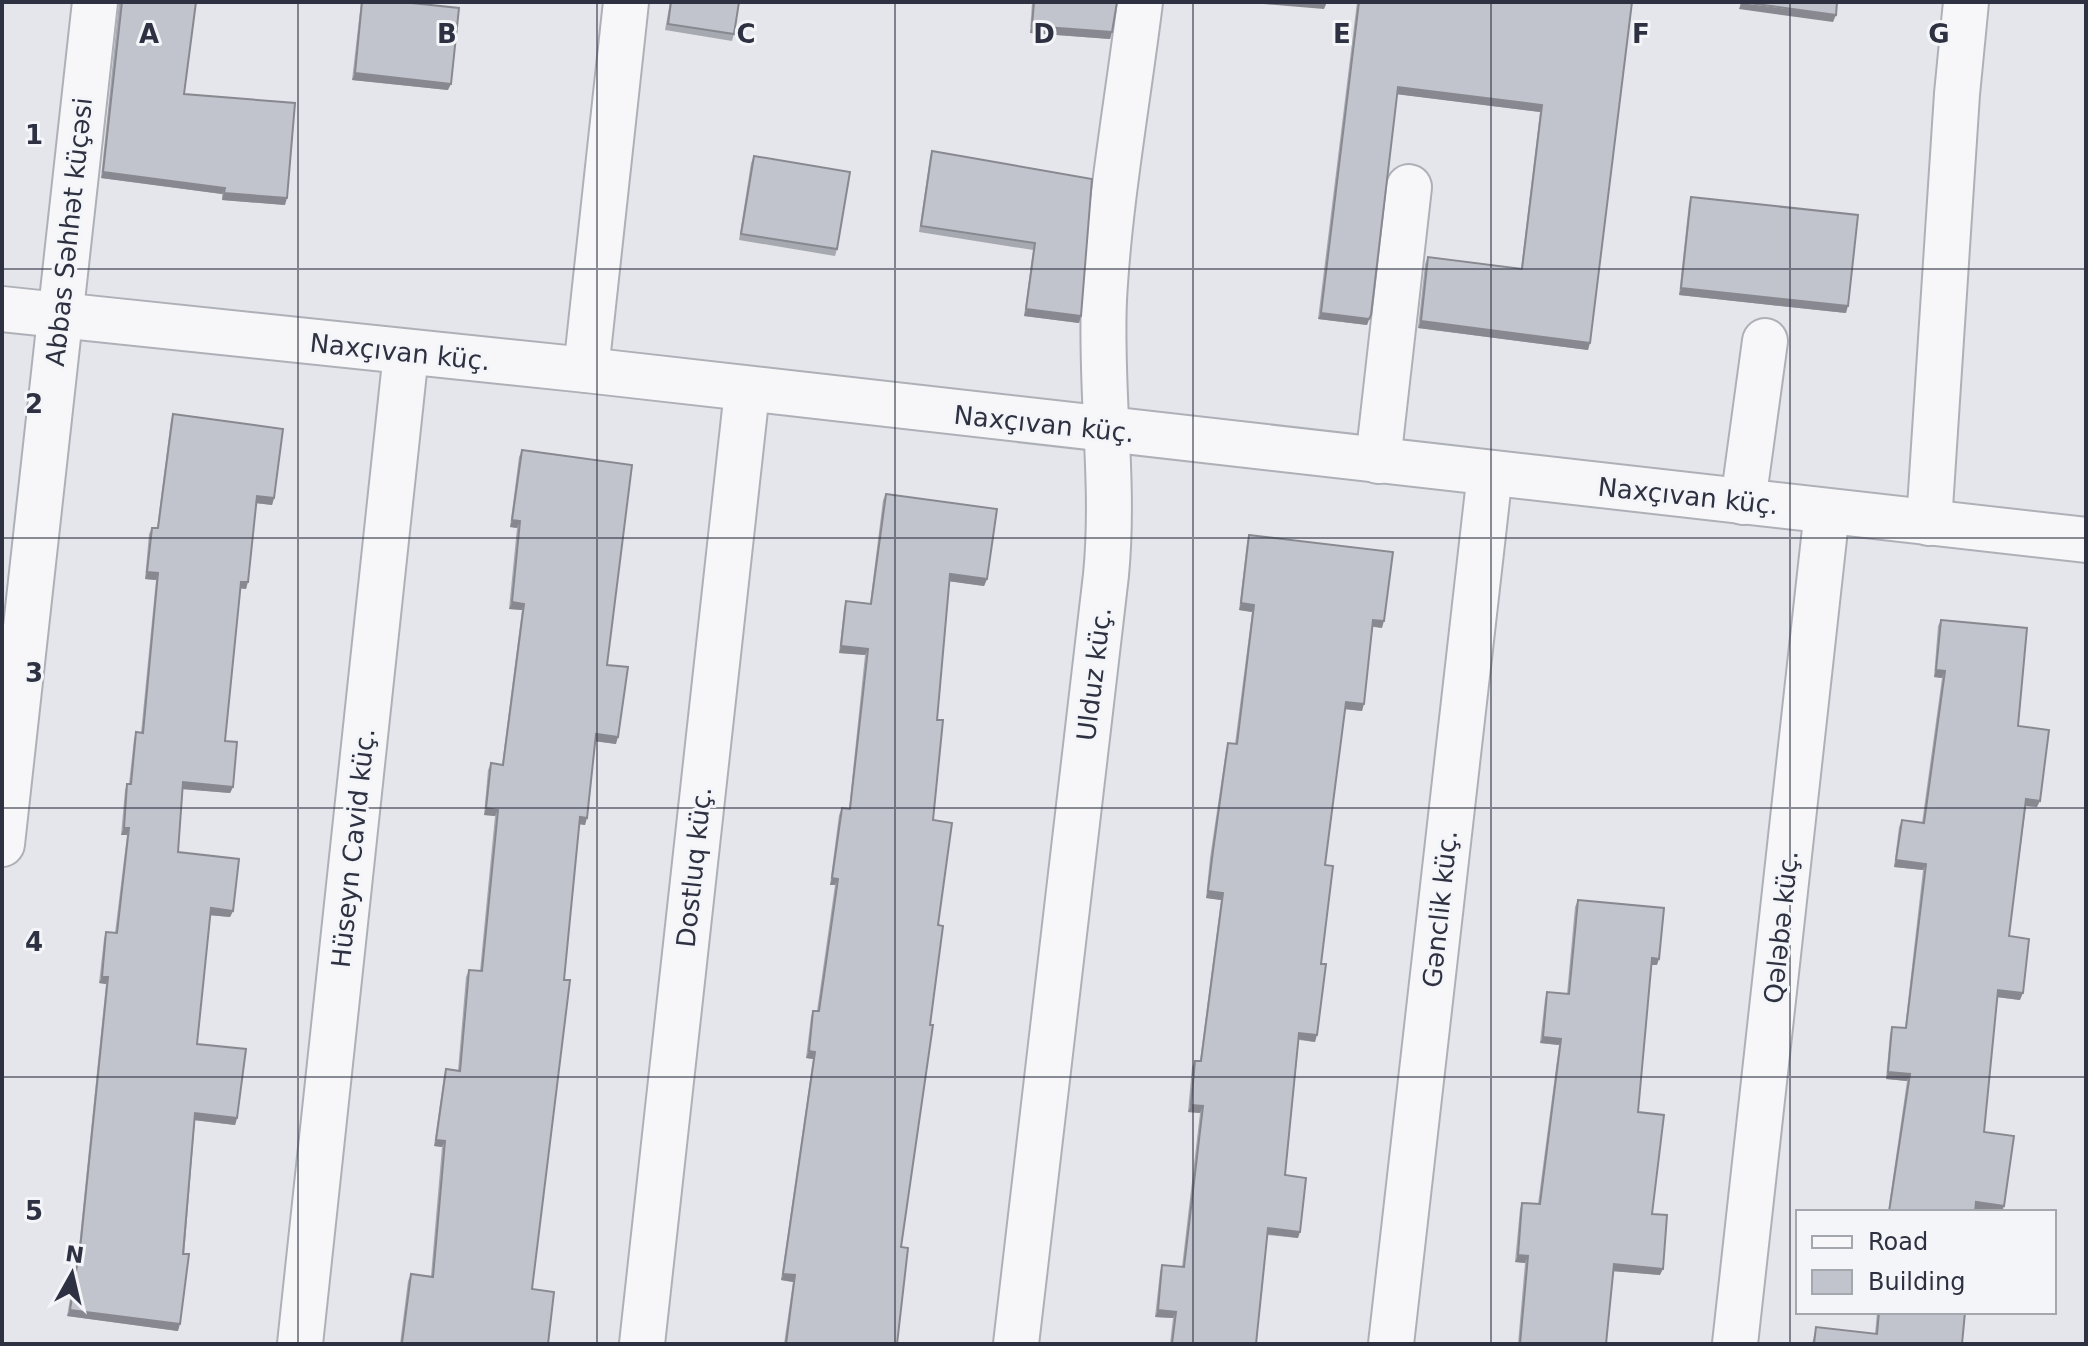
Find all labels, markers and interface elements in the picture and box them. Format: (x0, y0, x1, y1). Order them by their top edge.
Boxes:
text: A (139, 19, 159, 49)
text: B (437, 19, 457, 49)
text: C (736, 19, 756, 49)
text: D (1033, 19, 1055, 49)
text: E (1333, 19, 1351, 49)
text: F (1632, 19, 1650, 49)
text: G (1928, 19, 1950, 49)
street label: Abbas Səhhət küçəsi (40, 96, 98, 368)
text: 1 (25, 120, 43, 150)
street label: Naxçıvan küç. (308, 328, 492, 376)
text: 2 (25, 389, 43, 419)
street label: Naxçıvan küç. (952, 400, 1136, 448)
street label: Naxçıvan küç. (1596, 472, 1780, 520)
street label: Ulduz küç. (1071, 605, 1117, 743)
text: 3 (25, 658, 43, 688)
street label: Hüseyn Cavid küç. (326, 727, 380, 969)
street label: Dostluq küç. (671, 785, 717, 949)
street label: Gənclik küç. (1417, 829, 1463, 989)
street label: Qələbə küç. (1758, 849, 1804, 1005)
text: 4 (25, 927, 43, 957)
text: 5 (25, 1196, 43, 1226)
legend (1796, 1210, 2056, 1314)
text: Road (1868, 1228, 1928, 1256)
north arrow (32, 1234, 112, 1314)
text: N (64, 1241, 86, 1268)
text: Building (1868, 1268, 1965, 1296)

